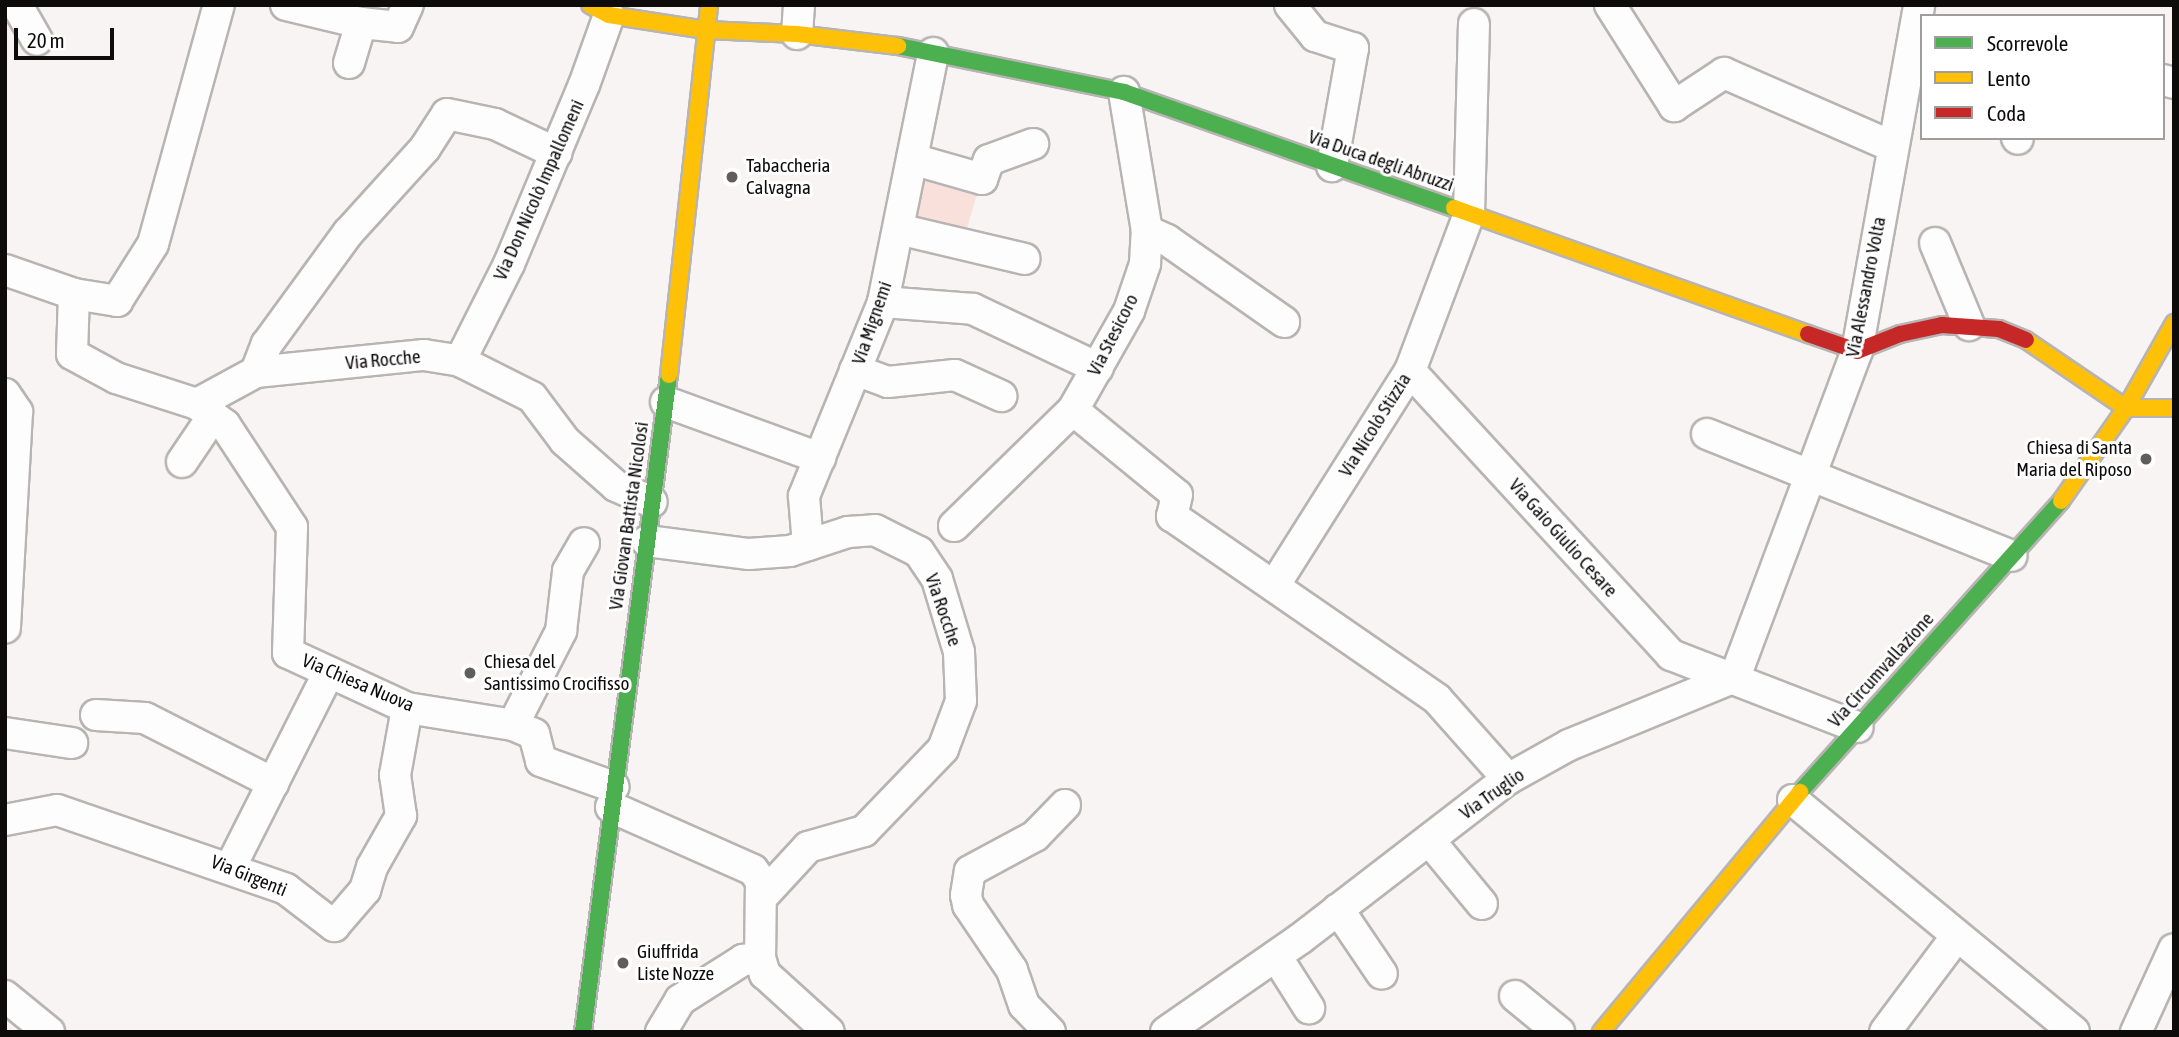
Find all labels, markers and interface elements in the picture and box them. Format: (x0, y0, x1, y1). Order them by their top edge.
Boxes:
scale bar (18, 14, 117, 58)
legend (1920, 14, 2165, 140)
text: 20 m (27, 28, 65, 52)
text: Scorrevole (1987, 31, 2068, 55)
text: Lento (1987, 66, 2031, 90)
street label: Via Don Nicolò Impallomeni (489, 96, 589, 284)
text: Coda (1987, 101, 2026, 125)
street label: Via Duca degli Abruzzi (1305, 125, 1457, 197)
place label: Tabaccheria Calvagna (746, 155, 830, 199)
marker: Tabaccheria Calvagna (724, 169, 740, 185)
street label: Via Alessandro Volta (1841, 215, 1891, 359)
street label: Via Mignemi (847, 278, 897, 368)
street label: Via Stesicoro (1083, 290, 1143, 380)
street label: Via Rocche (344, 345, 422, 375)
street label: Via Nicolò Stizzia (1334, 369, 1416, 481)
street label: Via Giovan Battista Nicolosi (605, 420, 653, 612)
place label: Chiesa di Santa Maria del Riposo (2016, 437, 2132, 481)
marker: Chiesa di Santa Maria del Riposo (2138, 451, 2154, 467)
street label: Via Gaio Giulio Cesare (1504, 474, 1622, 602)
street label: Via Rocche (920, 571, 966, 649)
street label: Via Circumvallazione (1823, 608, 1939, 732)
street label: Via Chiesa Nuova (298, 649, 418, 717)
place label: Chiesa del Santissimo Crocifisso (484, 651, 629, 695)
marker: Chiesa del Santissimo Crocifisso (462, 665, 478, 681)
street label: Via Truglio (1455, 764, 1529, 824)
street label: Via Girgenti (208, 850, 290, 902)
place label: Giuffrida Liste Nozze (637, 941, 714, 985)
marker: Giuffrida Liste Nozze (615, 955, 631, 971)

